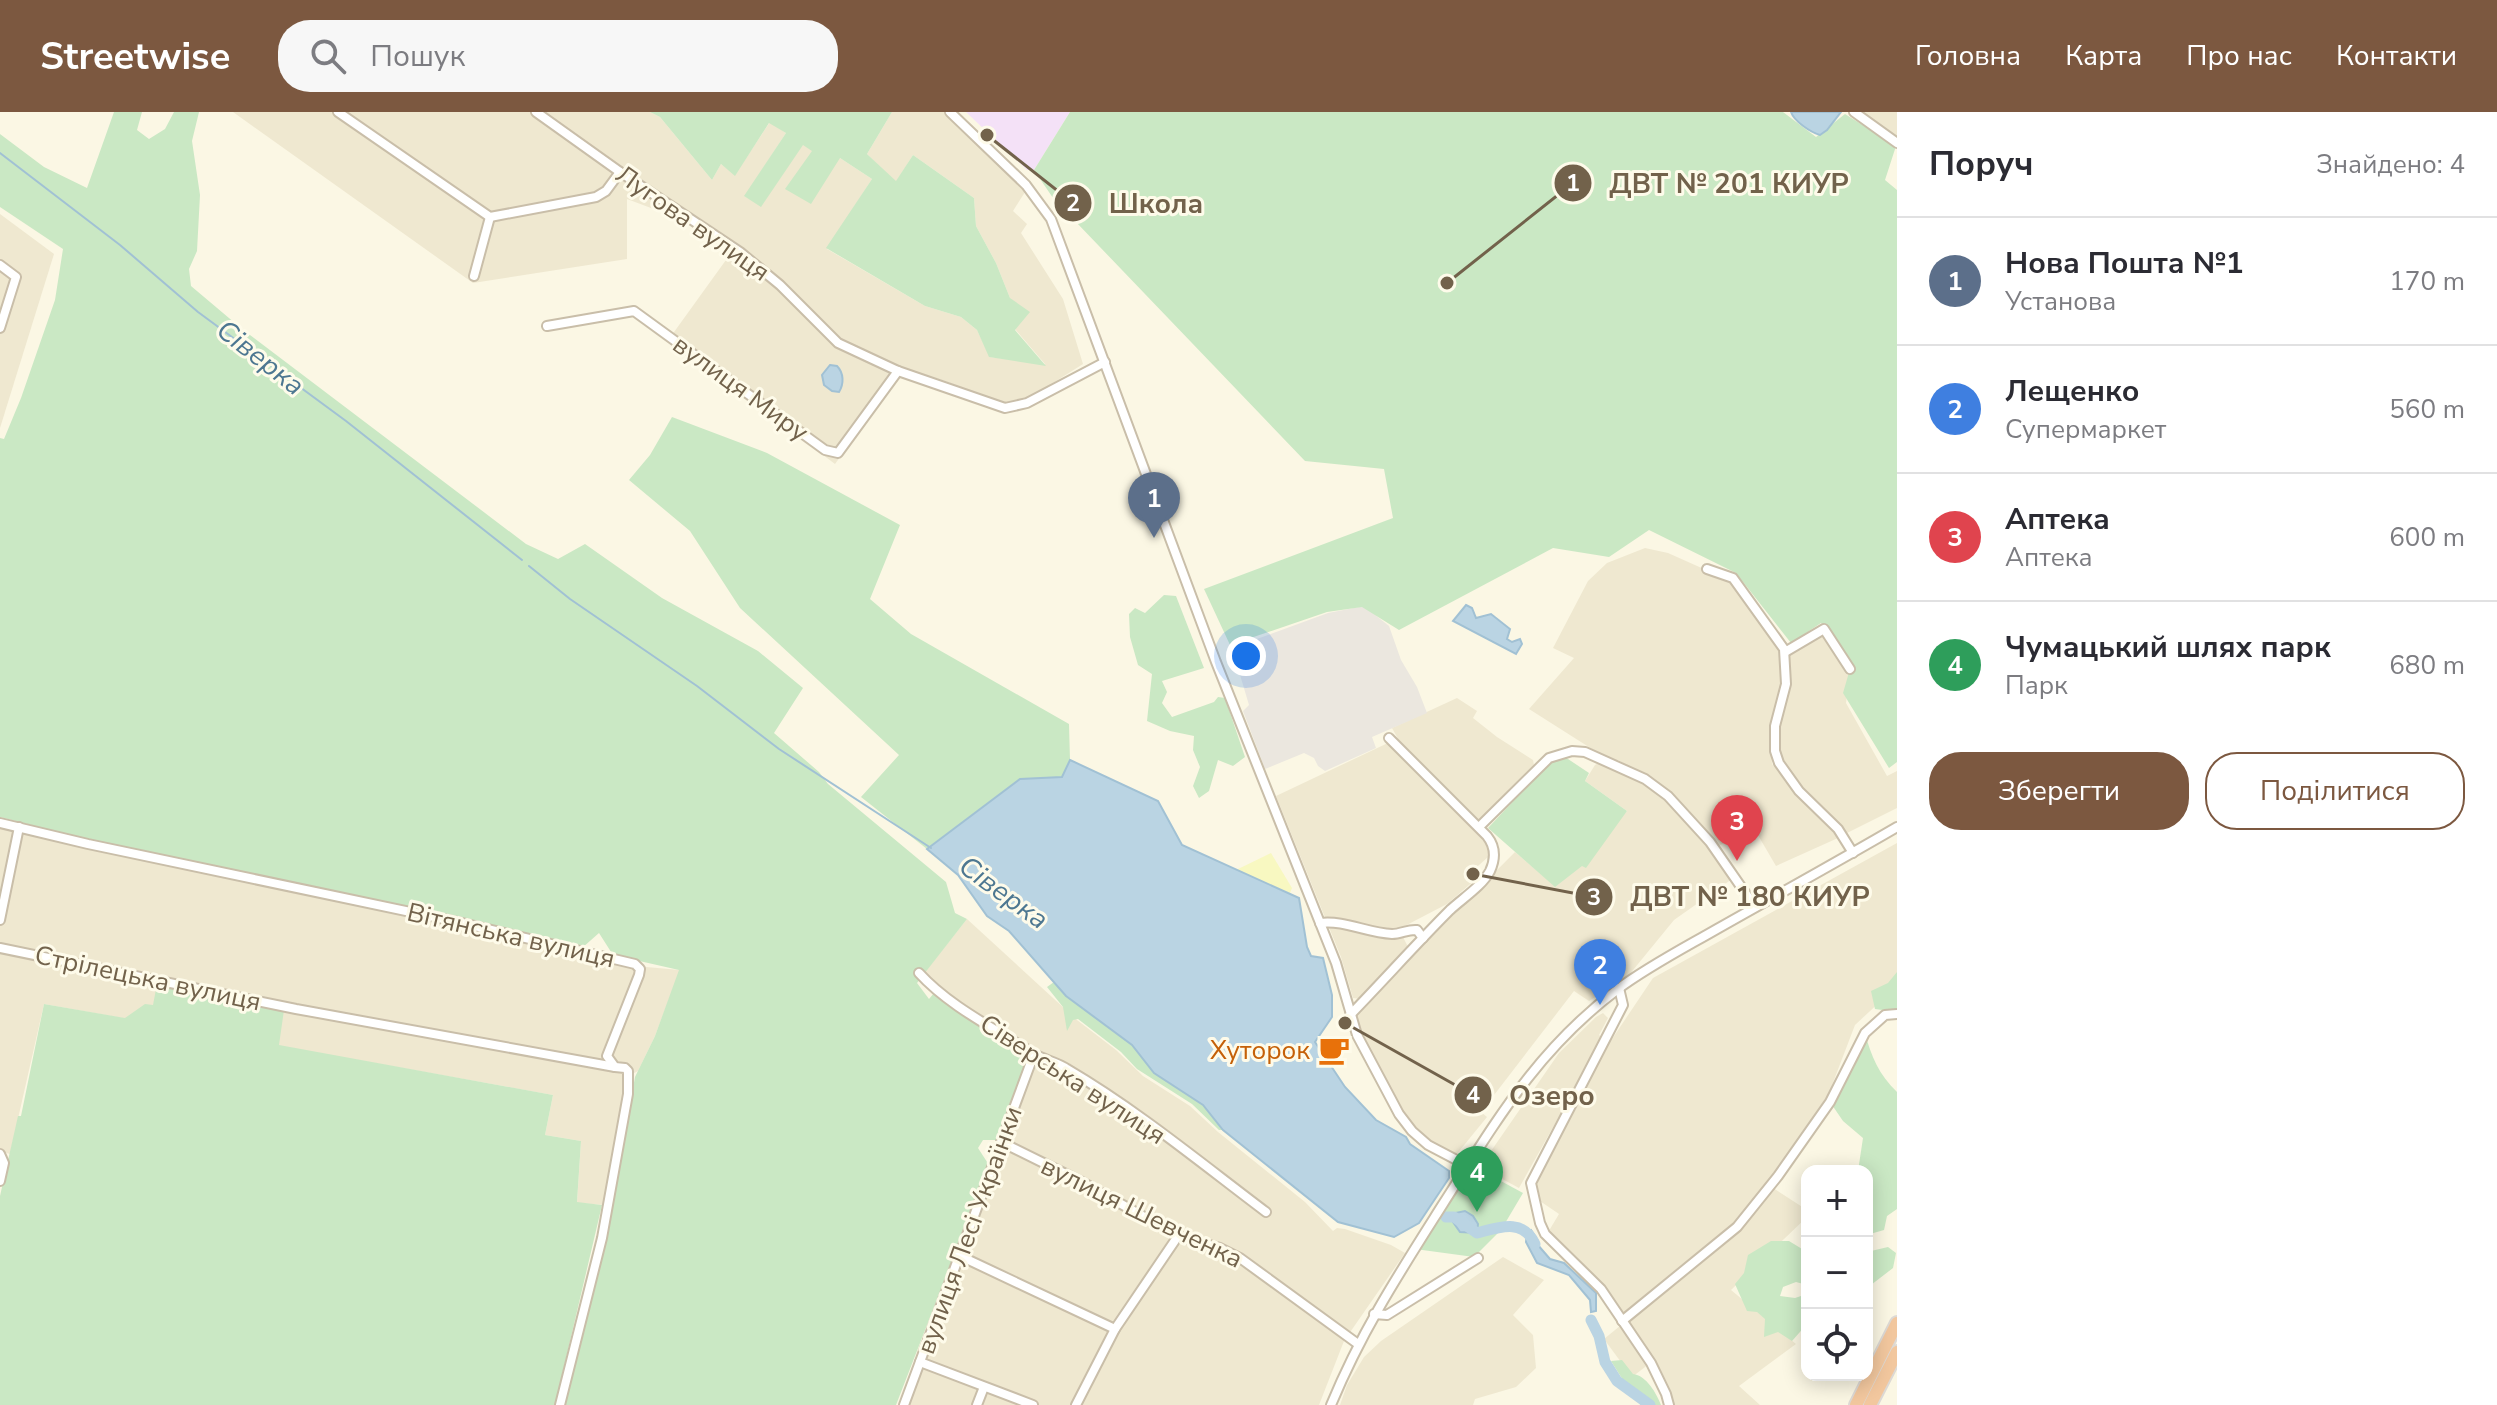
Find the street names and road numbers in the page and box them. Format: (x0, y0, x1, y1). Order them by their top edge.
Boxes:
street label: Лугова вулиця (609, 157, 777, 290)
street label: вулиця Миру (666, 327, 816, 450)
street label: Вітянська вулиця (404, 895, 618, 976)
street label: Стрілецька вулиця (32, 937, 264, 1020)
street label: Сіверська вулиця (973, 1006, 1172, 1153)
street label: вулиця Лесі Українки (908, 1102, 1031, 1359)
street label: вулиця Шевченка (1035, 1148, 1249, 1277)

